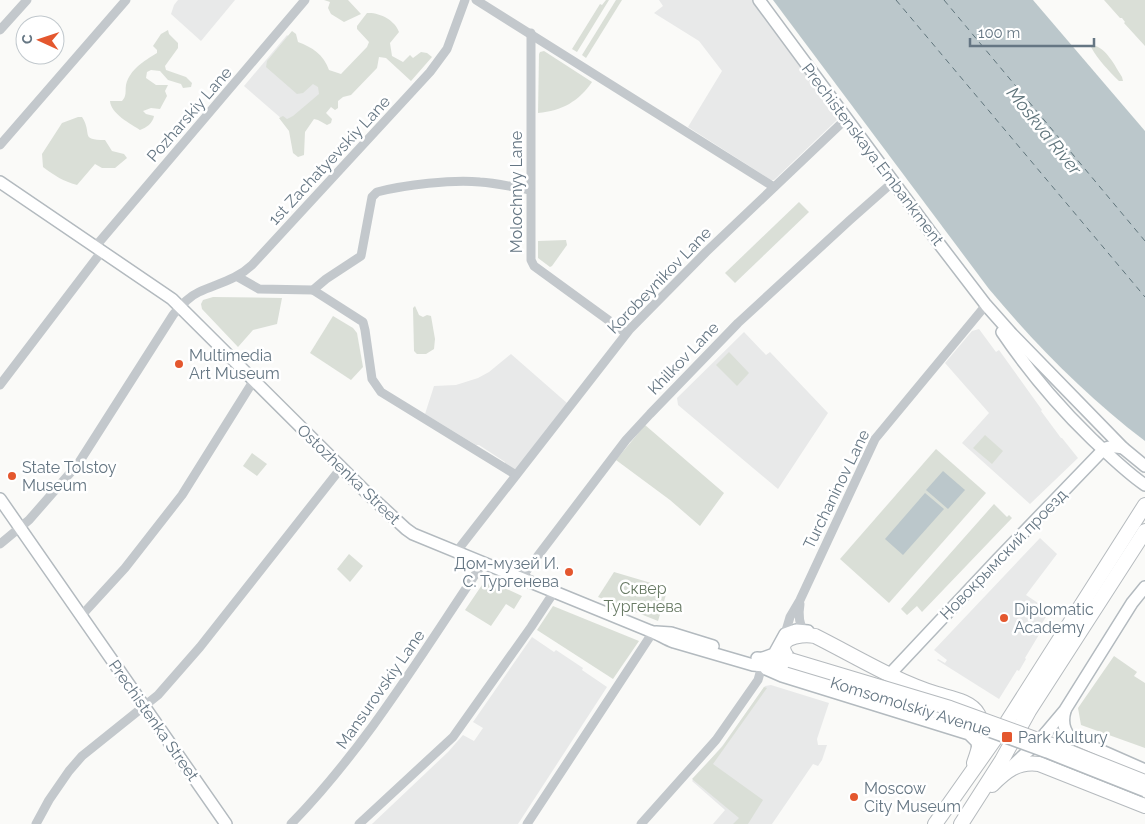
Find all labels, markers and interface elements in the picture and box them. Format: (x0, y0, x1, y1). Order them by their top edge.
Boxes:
north arrow (15, 15, 65, 65)
scale bar (970, 15, 1094, 47)
text: 100 m (978, 24, 1020, 42)
text: С (19, 34, 35, 45)
street label: Prechistenskaya Embankment (798, 59, 948, 250)
street label: Pozharskiy Lane (143, 63, 236, 166)
water label: Moskva River (1003, 83, 1087, 179)
street label: 1st Zachatyevskiy Lane (265, 92, 394, 229)
street label: Molochnyy Lane (507, 131, 526, 253)
street label: Korobeynikov Lane (604, 223, 715, 338)
street label: Khilkov Lane (644, 318, 723, 399)
place label: Multimedia Art Museum (189, 346, 280, 383)
marker: Multimedia Art Museum (173, 358, 185, 370)
street label: Ostozhenka Street (293, 420, 405, 529)
street label: Turchaninov Lane (799, 426, 874, 552)
place label: State Tolstoy Museum (22, 458, 117, 495)
marker: State Tolstoy Museum (6, 470, 18, 482)
street label: Новокрымский проезд (936, 485, 1071, 624)
place label: Дом-музей И. С. Тургенева (454, 554, 559, 591)
marker: Дом-музей И. С. Тургенева (563, 566, 575, 578)
park label: Сквер Тургенева (604, 579, 682, 616)
place label: Diplomatic Academy (1014, 600, 1094, 637)
marker: Diplomatic Academy (998, 612, 1010, 624)
street label: Mansurovskiy Lane (332, 626, 429, 752)
street label: Prechistenka Street (105, 656, 203, 785)
street label: Komsomolskiy Avenue (828, 673, 994, 740)
place label: Park Kultury (1018, 728, 1108, 747)
marker: Park Kultury (1000, 730, 1014, 744)
place label: Moscow City Museum (864, 779, 961, 816)
marker: Moscow City Museum (848, 791, 860, 803)

